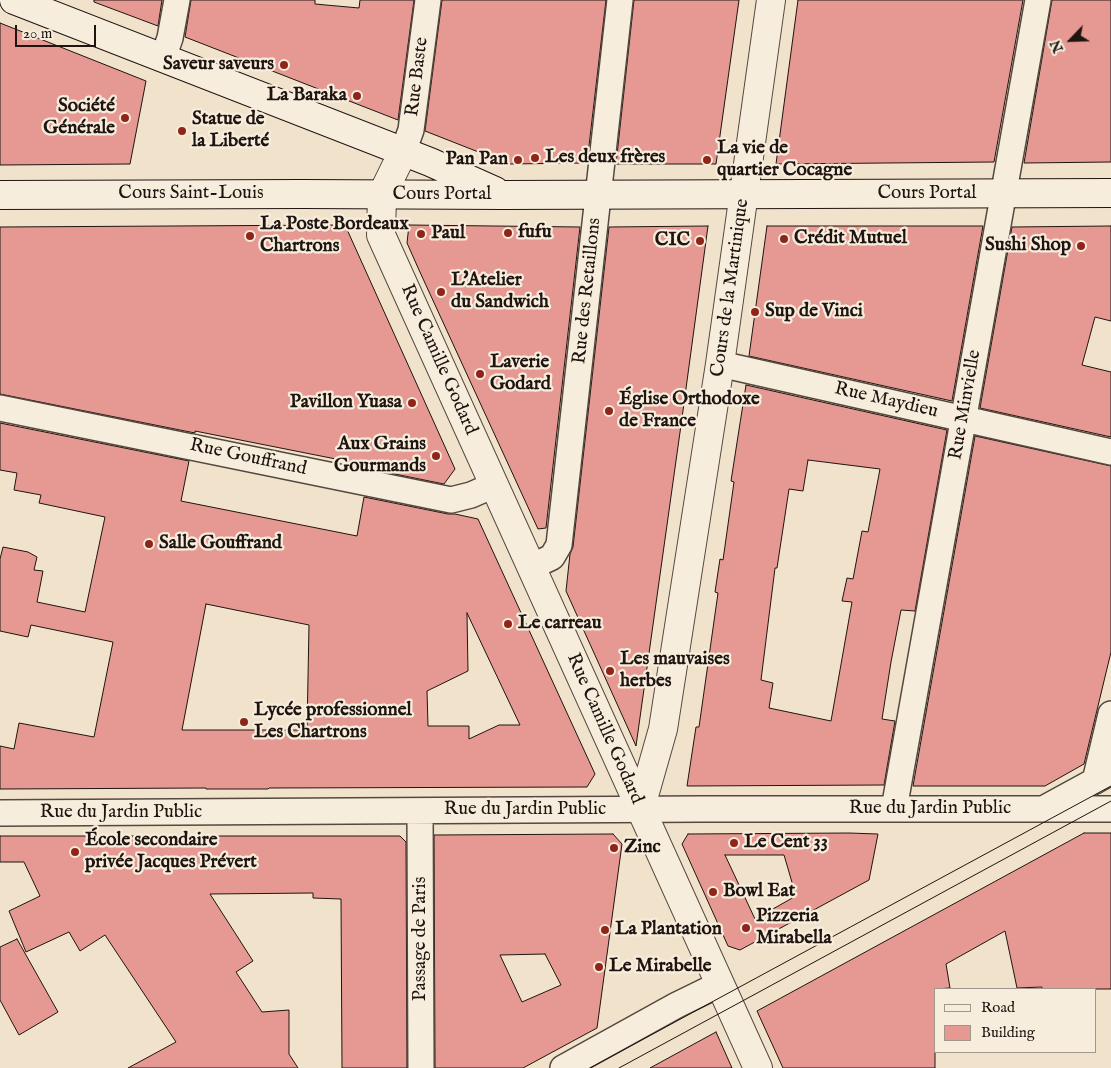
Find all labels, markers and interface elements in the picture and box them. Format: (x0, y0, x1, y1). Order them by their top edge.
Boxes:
scale bar (18, 15, 99, 47)
north arrow (1046, 15, 1096, 65)
text: 20 m (23, 24, 52, 43)
street label: Rue Baste (402, 36, 434, 118)
text: N (1047, 37, 1068, 55)
place label: Saveur saveurs (163, 54, 274, 76)
marker: Saveur saveurs (278, 59, 290, 71)
place label: La Baraka (267, 85, 347, 107)
marker: La Baraka (351, 90, 363, 102)
place label: Société Générale (43, 96, 115, 140)
place label: Statue de la Liberté (192, 109, 269, 153)
marker: Société Générale (119, 112, 131, 124)
marker: Statue de la Liberté (176, 125, 188, 137)
place label: La vie de quartier Cocagne (717, 138, 852, 182)
place label: Les deux frères (545, 147, 665, 169)
place label: Pan Pan (445, 149, 508, 171)
marker: Les deux frères (529, 152, 541, 164)
marker: Pan Pan (512, 154, 524, 166)
marker: La vie de quartier Cocagne (701, 154, 713, 166)
street label: Cours Saint-Louis (118, 183, 264, 205)
street label: Cours Portal (877, 183, 977, 205)
street label: Cours Portal (392, 184, 492, 206)
street label: Cours de la Martinique (707, 197, 755, 379)
place label: La Poste Bordeaux Chartrons (260, 214, 409, 258)
street label: Rue des Retaillons (569, 217, 607, 365)
place label: fufu (518, 222, 551, 244)
place label: Paul (431, 223, 465, 245)
marker: fufu (502, 227, 514, 239)
marker: Paul (415, 228, 427, 240)
place label: Crédit Mutuel (794, 228, 907, 250)
marker: La Poste Bordeaux Chartrons (244, 230, 256, 242)
place label: CIC (655, 230, 690, 252)
marker: Crédit Mutuel (778, 233, 790, 245)
marker: CIC (694, 235, 706, 247)
place label: Sushi Shop (985, 235, 1071, 257)
marker: Sushi Shop (1075, 240, 1087, 252)
place label: L'Atelier du Sandwich (451, 270, 549, 314)
street label: Rue Camille Godard (395, 281, 481, 439)
marker: L'Atelier du Sandwich (435, 286, 447, 298)
place label: Sup de Vinci (765, 301, 863, 323)
marker: Sup de Vinci (749, 306, 761, 318)
street label: Rue Minvielle (945, 348, 987, 462)
place label: Laverie Godard (490, 352, 551, 396)
marker: Laverie Godard (474, 368, 486, 380)
street label: Rue Maydieu (832, 378, 940, 424)
place label: Église Orthodoxe de France (619, 389, 760, 433)
place label: Pavillon Yuasa (290, 392, 402, 414)
marker: Pavillon Yuasa (406, 397, 418, 409)
marker: Église Orthodoxe de France (603, 405, 615, 417)
street label: Rue Gouffrand (187, 434, 309, 482)
place label: Aux Grains Gourmands (334, 434, 426, 478)
marker: Aux Grains Gourmands (430, 450, 442, 462)
place label: Salle Gouffrand (159, 533, 282, 555)
marker: Salle Gouffrand (143, 538, 155, 550)
place label: Le carreau (518, 613, 602, 635)
marker: Le carreau (502, 618, 514, 630)
place label: Les mauvaises herbes (620, 649, 730, 693)
street label: Rue Camille Godard (561, 650, 647, 808)
marker: Les mauvaises herbes (604, 665, 616, 677)
place label: Lycée professionnel Les Chartrons (254, 700, 412, 744)
marker: Lycée professionnel Les Chartrons (238, 716, 250, 728)
street label: Rue du Jardin Public (849, 798, 1011, 820)
street label: Rue du Jardin Public (444, 799, 606, 821)
street label: Rue du Jardin Public (40, 802, 202, 824)
place label: École secondaire privée Jacques Prévert (85, 830, 257, 874)
place label: Le Cent 33 (744, 832, 828, 854)
place label: Zinc (624, 837, 661, 859)
marker: Le Cent 33 (728, 837, 740, 849)
marker: Zinc (608, 842, 620, 854)
marker: École secondaire privée Jacques Prévert (69, 846, 81, 858)
street label: Passage de Paris (410, 877, 432, 1001)
place label: Bowl Eat (723, 881, 795, 903)
marker: Bowl Eat (707, 886, 719, 898)
place label: Pizzeria Mirabella (756, 906, 832, 950)
place label: La Plantation (615, 919, 722, 941)
marker: Pizzeria Mirabella (740, 922, 752, 934)
marker: La Plantation (599, 924, 611, 936)
place label: Le Mirabelle (609, 956, 712, 978)
marker: Le Mirabelle (593, 961, 605, 973)
legend (934, 988, 1096, 1053)
text: Road (981, 998, 1015, 1017)
text: Building (981, 1023, 1035, 1042)

